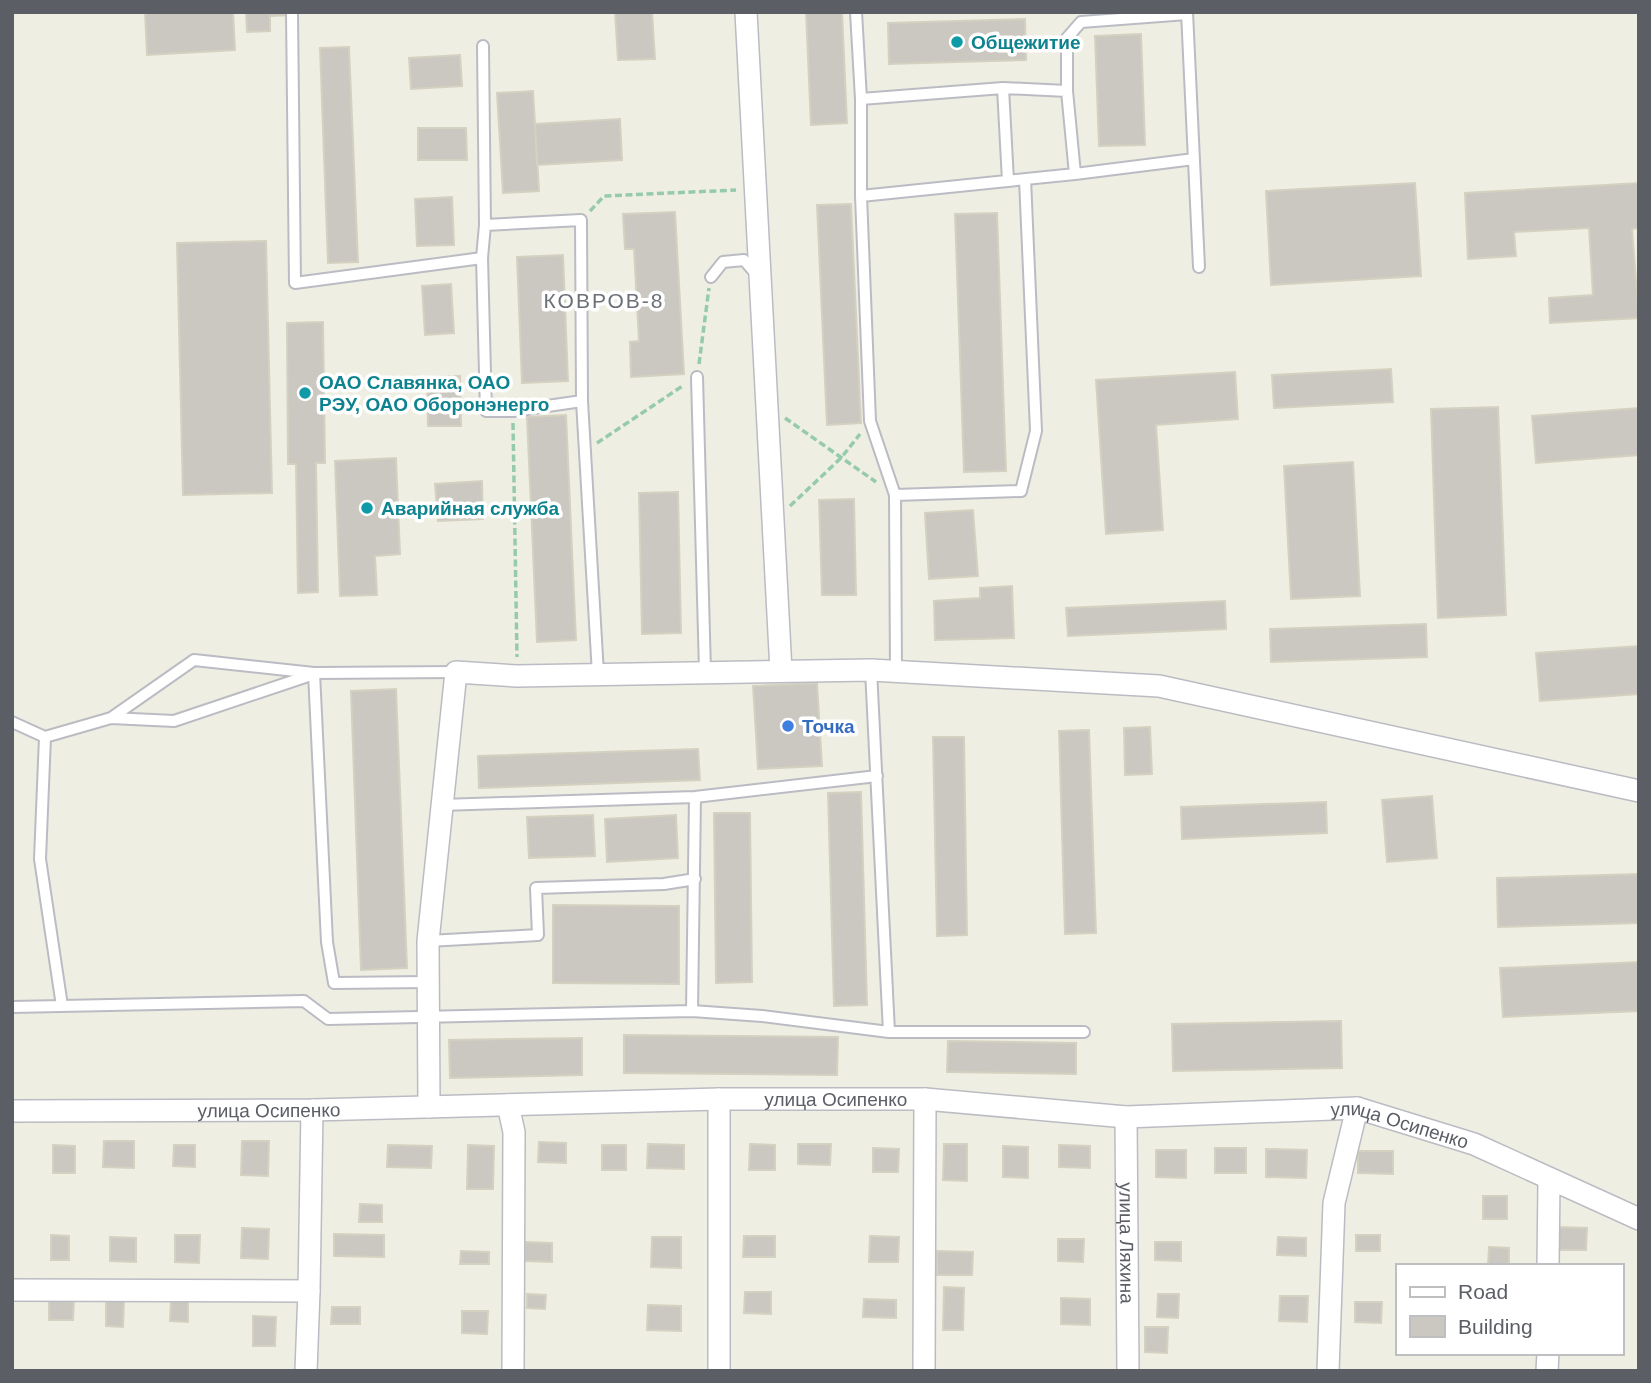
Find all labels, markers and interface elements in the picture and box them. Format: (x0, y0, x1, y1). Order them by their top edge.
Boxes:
place label: Общежитие (971, 32, 1081, 53)
marker: Общежитие (949, 34, 965, 50)
district label: КОВРОВ-8 (544, 289, 664, 312)
place label: ОАО Славянка, ОАО РЭУ, ОАО Оборонэнерго (319, 372, 549, 415)
marker: ОАО Славянка, ОАО РЭУ, ОАО Оборонэнерго (297, 385, 313, 401)
place label: Аварийная служба (381, 498, 559, 519)
marker: Аварийная служба (359, 500, 375, 516)
place label: Точка (802, 716, 855, 737)
marker: Точка (780, 718, 796, 734)
street label: улица Осипенко (764, 1089, 907, 1110)
street label: улица Осипенко (1330, 1098, 1471, 1153)
street label: улица Осипенко (197, 1099, 341, 1121)
street label: улица Ляхина (1116, 1182, 1137, 1304)
legend (1396, 1264, 1623, 1355)
text: Road (1458, 1280, 1508, 1303)
text: Building (1458, 1315, 1533, 1338)

